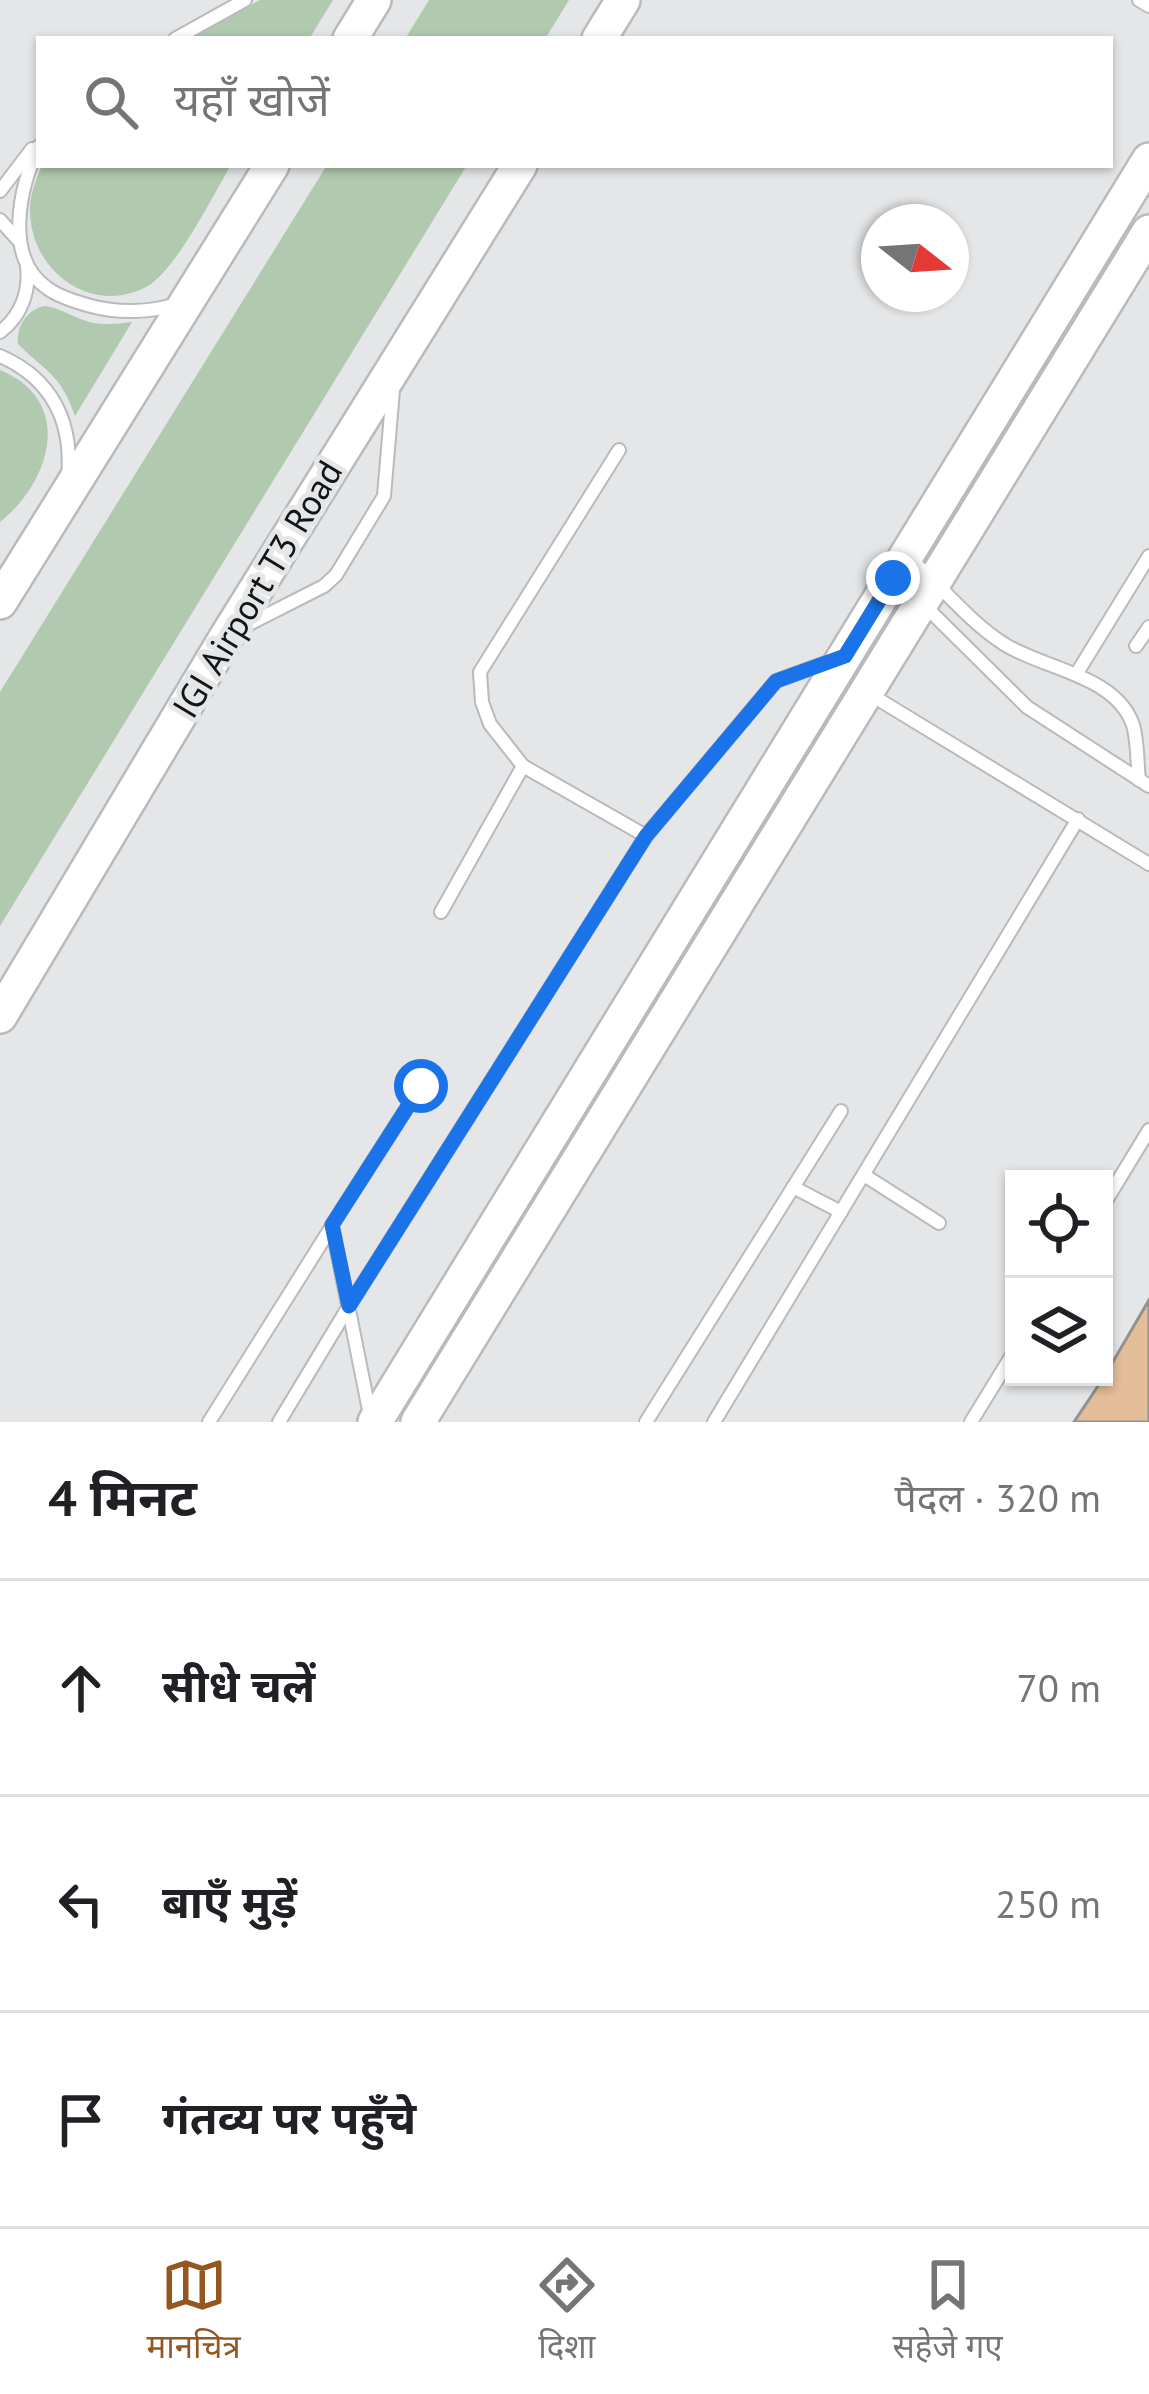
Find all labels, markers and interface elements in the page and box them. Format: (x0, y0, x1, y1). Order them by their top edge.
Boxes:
search box (36, 36, 1113, 168)
icon: search (78, 69, 144, 135)
text: यहाँ खोजें (174, 70, 330, 128)
north arrow (861, 204, 969, 312)
street label: IGI Airport T3 Road (161, 451, 352, 726)
route end (866, 551, 920, 605)
route start (394, 1059, 448, 1113)
map controls (1005, 1170, 1113, 1386)
button: locate (1005, 1170, 1113, 1278)
button: layers (1005, 1278, 1113, 1386)
text: 4 मिनट (48, 1464, 197, 1530)
text: पैदल · 320 m (895, 1472, 1101, 1523)
icon: ahead (48, 1655, 114, 1721)
text: सीधे चलें (162, 1656, 315, 1714)
text: 70 m (1016, 1662, 1101, 1713)
icon: left (48, 1871, 114, 1937)
text: बाएँ मुड़ें (162, 1872, 297, 1930)
text: 250 m (995, 1878, 1101, 1929)
icon: arrive (48, 2087, 114, 2153)
text: गंतव्य पर पहुँचे (162, 2088, 416, 2146)
tab: मानचित्र (146, 2252, 241, 2371)
tab: दिशा (534, 2252, 600, 2371)
tab: सहेजे गए (893, 2252, 1003, 2371)

